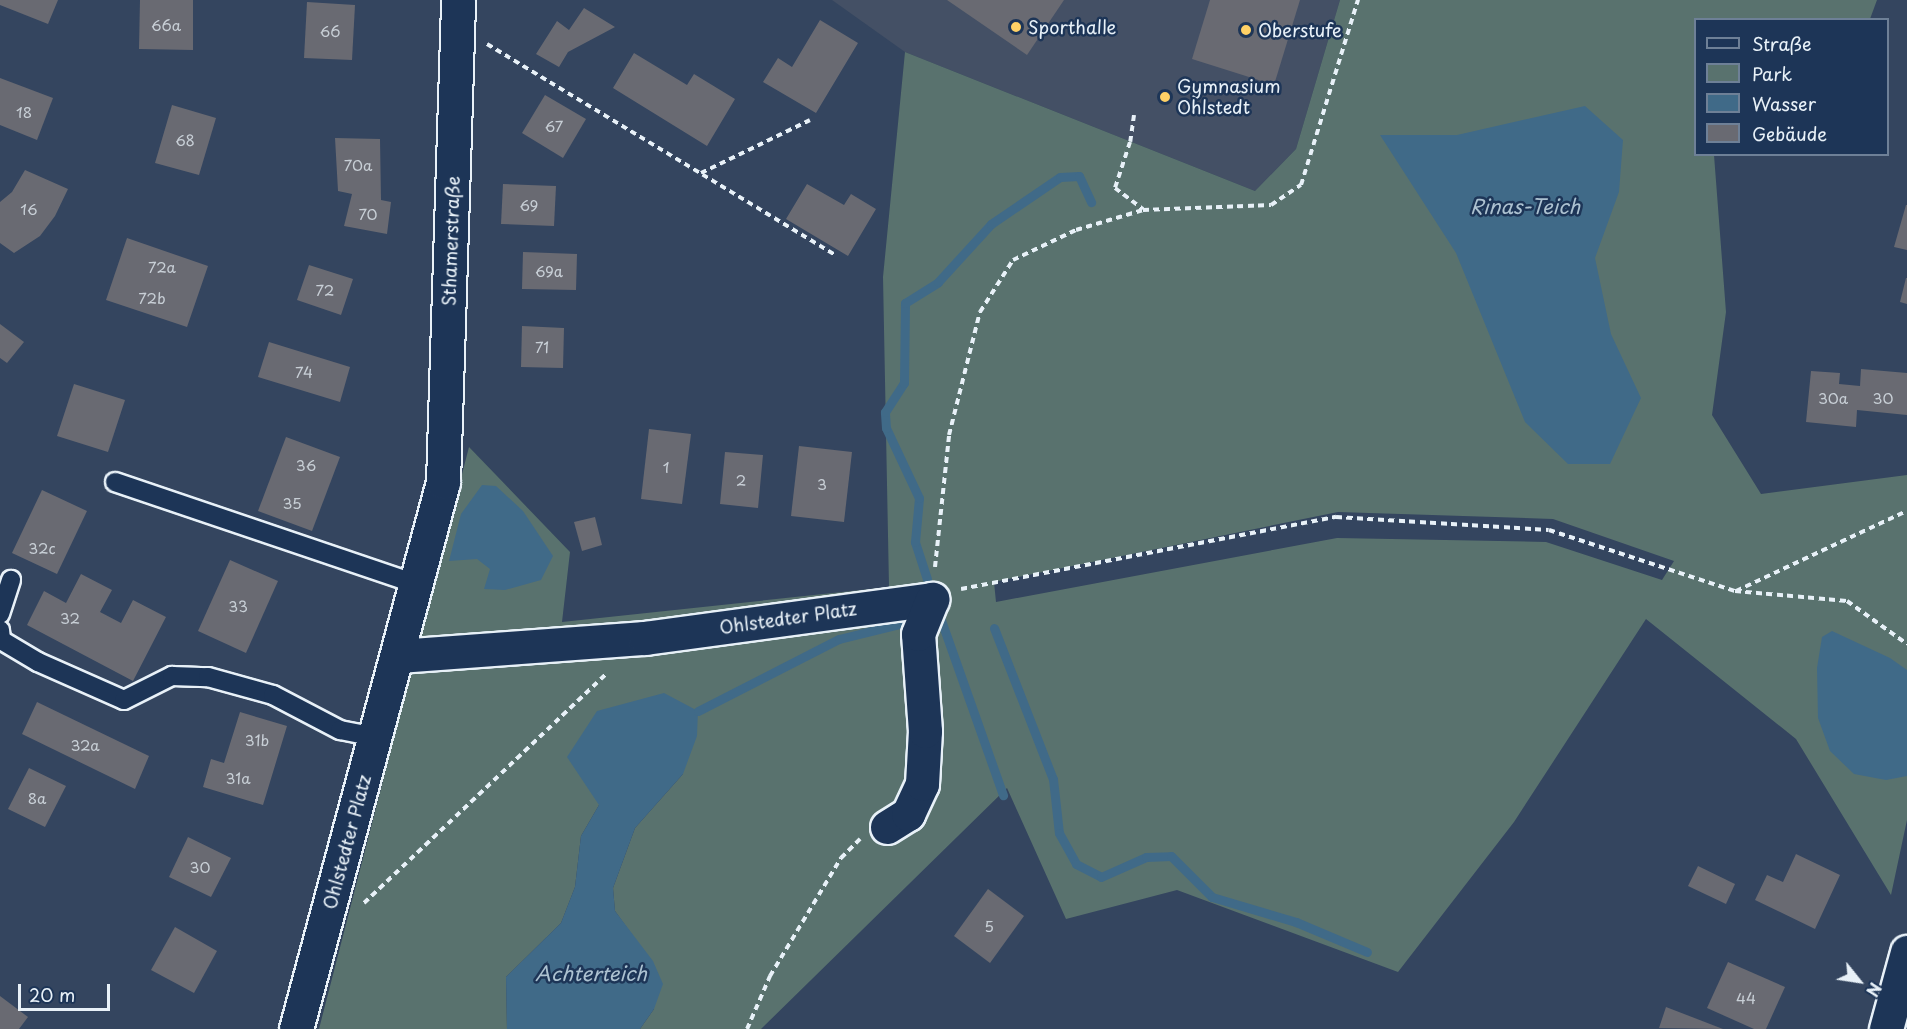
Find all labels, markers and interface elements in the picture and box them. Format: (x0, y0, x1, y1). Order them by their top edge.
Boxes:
house number: 66a (151, 16, 181, 34)
place label: Sporthalle (1028, 16, 1116, 38)
legend (1694, 18, 1889, 156)
place label: Oberstufe (1258, 19, 1342, 41)
marker: Sporthalle (1009, 20, 1023, 34)
house number: 66 (320, 22, 340, 40)
marker: Oberstufe (1239, 23, 1253, 37)
text: Straße (1752, 30, 1812, 57)
text: Park (1752, 60, 1792, 87)
place label: Gymnasium Ohlstedt (1177, 76, 1281, 118)
marker: Gymnasium Ohlstedt (1158, 90, 1172, 104)
text: Wasser (1752, 90, 1816, 117)
house number: 18 (16, 103, 32, 121)
house number: 67 (545, 117, 563, 135)
text: Gebäude (1752, 120, 1827, 147)
house number: 68 (175, 131, 195, 149)
house number: 70a (344, 156, 372, 174)
street label: Sthamerstraße (438, 176, 464, 306)
water label: Rinas-Teich (1470, 194, 1580, 218)
house number: 69 (520, 196, 538, 214)
house number: 16 (20, 200, 38, 218)
house number: 70 (358, 205, 378, 223)
house number: 72a (148, 258, 176, 276)
house number: 69a (535, 262, 563, 280)
house number: 72 (316, 281, 334, 299)
house number: 72b (138, 289, 166, 307)
house number: 71 (535, 338, 549, 356)
house number: 74 (295, 363, 313, 381)
house number: 30a (1818, 389, 1848, 407)
house number: 30 (1873, 389, 1893, 407)
house number: 36 (296, 456, 316, 474)
house number: 1 (663, 458, 669, 476)
house number: 2 (736, 471, 746, 489)
house number: 3 (817, 475, 827, 493)
house number: 35 (282, 494, 302, 512)
house number: 32c (28, 539, 56, 557)
house number: 33 (228, 597, 248, 615)
street label: Ohlstedter Platz (717, 598, 859, 638)
house number: 32 (60, 609, 80, 627)
house number: 31b (245, 731, 269, 749)
house number: 32a (70, 736, 100, 754)
house number: 31a (225, 769, 251, 787)
street label: Ohlstedter Platz (318, 772, 376, 912)
house number: 8a (28, 789, 46, 807)
house number: 30 (190, 858, 210, 876)
house number: 5 (984, 917, 994, 935)
north arrow (1829, 951, 1889, 1011)
water label: Achterteich (535, 961, 647, 985)
scale bar (21, 972, 112, 1010)
text: N (1861, 979, 1888, 1001)
text: 20 m (29, 981, 75, 1008)
house number: 44 (1736, 989, 1756, 1007)

